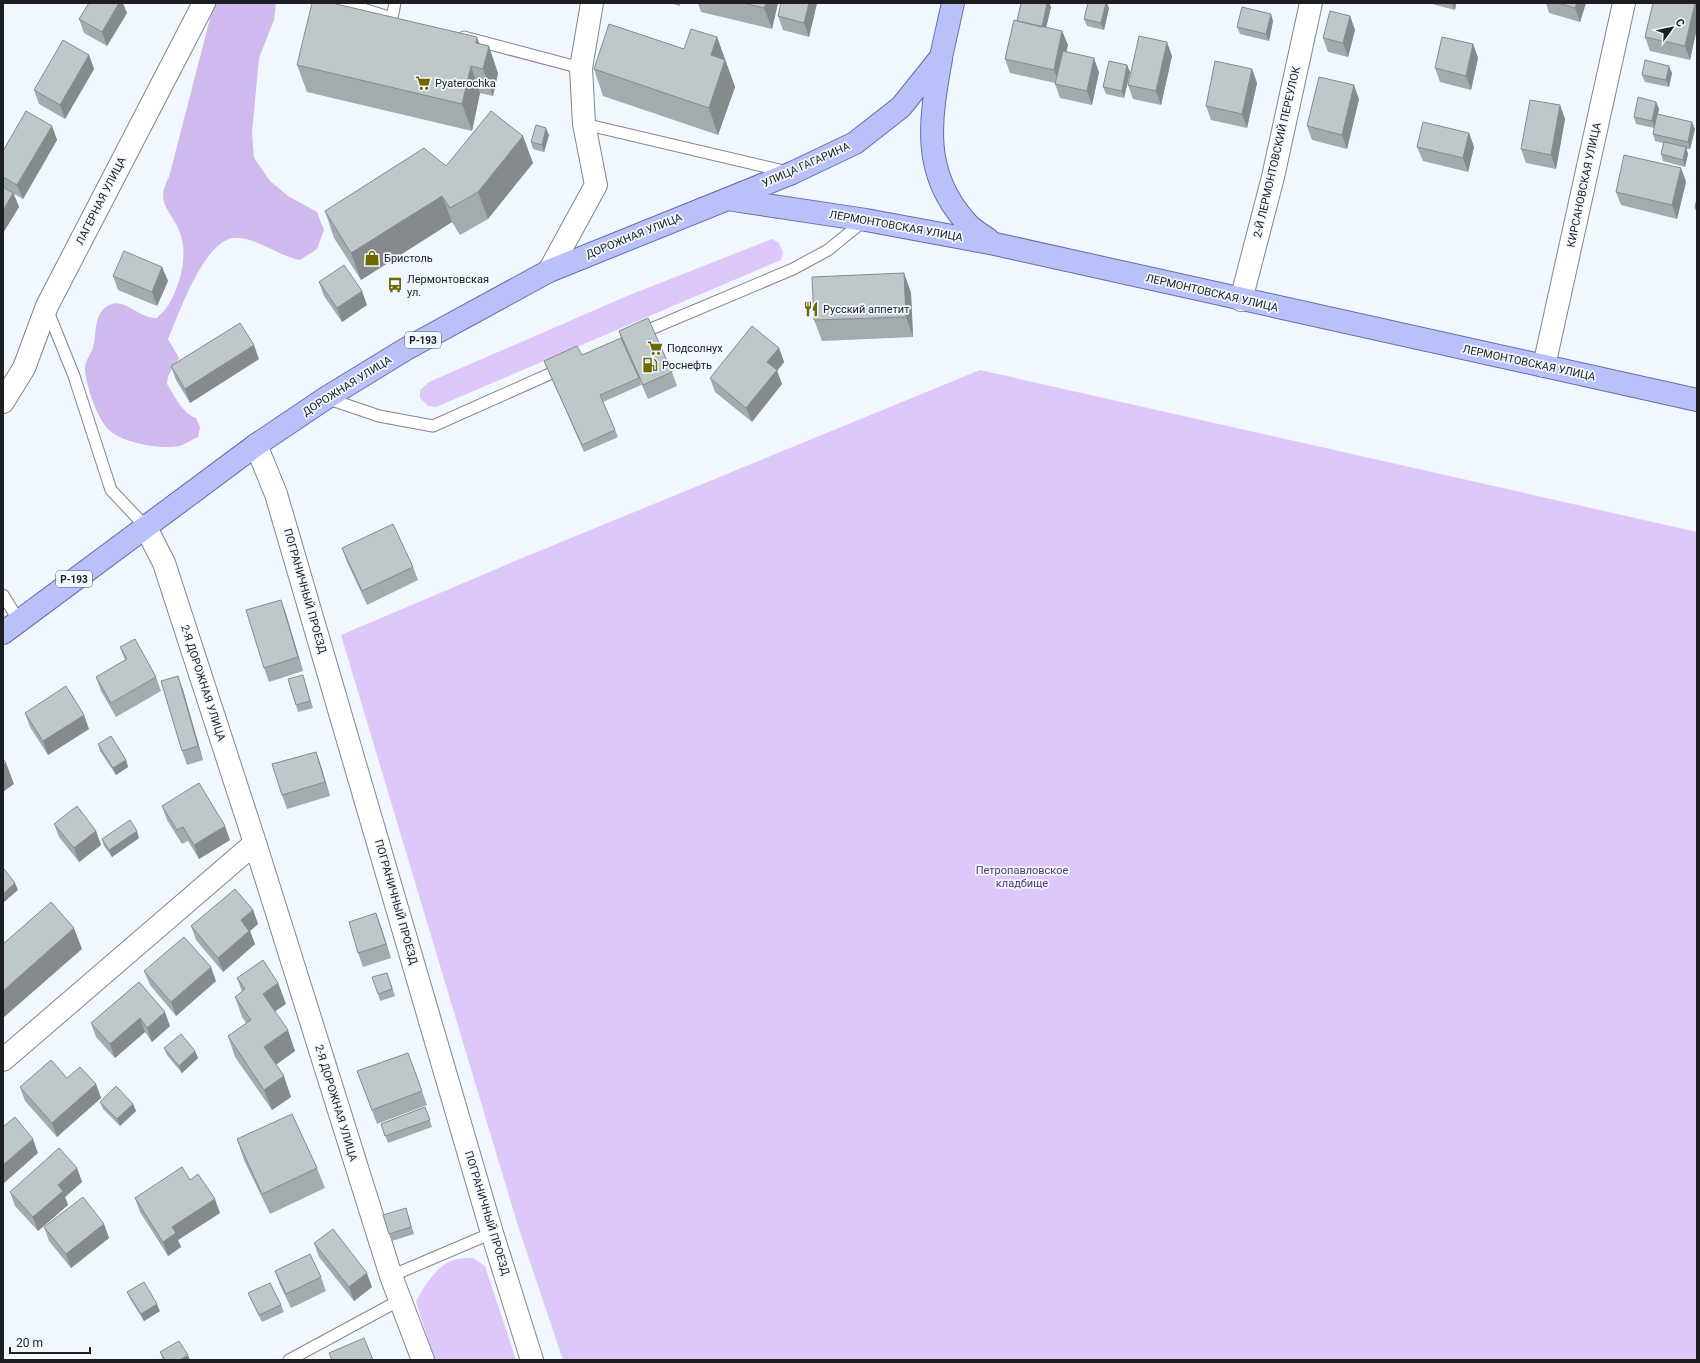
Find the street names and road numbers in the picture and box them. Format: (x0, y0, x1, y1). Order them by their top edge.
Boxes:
street label: 2-Й ЛЕРМОНТОВСКИЙ ПЕРЕУЛОК (1251, 64, 1303, 239)
street label: КИРСАНОВСКАЯ УЛИЦА (1564, 121, 1604, 249)
street label: УЛИЦА ГАГАРИНА (760, 139, 853, 190)
street label: ЛАГЕРНАЯ УЛИЦА (73, 154, 129, 247)
street label: ЛЕРМОНТОВСКАЯ УЛИЦА (828, 208, 965, 244)
street label: ДОРОЖНАЯ УЛИЦА (584, 210, 685, 261)
street label: ЛЕРМОНТОВСКАЯ УЛИЦА (1145, 271, 1280, 315)
road number: Р-193 (405, 332, 441, 348)
street label: ЛЕРМОНТОВСКАЯ УЛИЦА (1461, 343, 1597, 384)
street label: ДОРОЖНАЯ УЛИЦА (300, 353, 395, 419)
street label: ПОГРАНИЧНЫЙ ПРОЕЗД (281, 527, 329, 655)
road number: Р-193 (56, 571, 92, 587)
street label: 2-Я ДОРОЖНАЯ УЛИЦА (178, 623, 228, 744)
street label: ПОГРАНИЧНЫЙ ПРОЕЗД (372, 838, 420, 966)
street label: 2-Я ДОРОЖНАЯ УЛИЦА (312, 1043, 360, 1164)
street label: ПОГРАНИЧНЫЙ ПРОЕЗД (462, 1149, 512, 1277)

